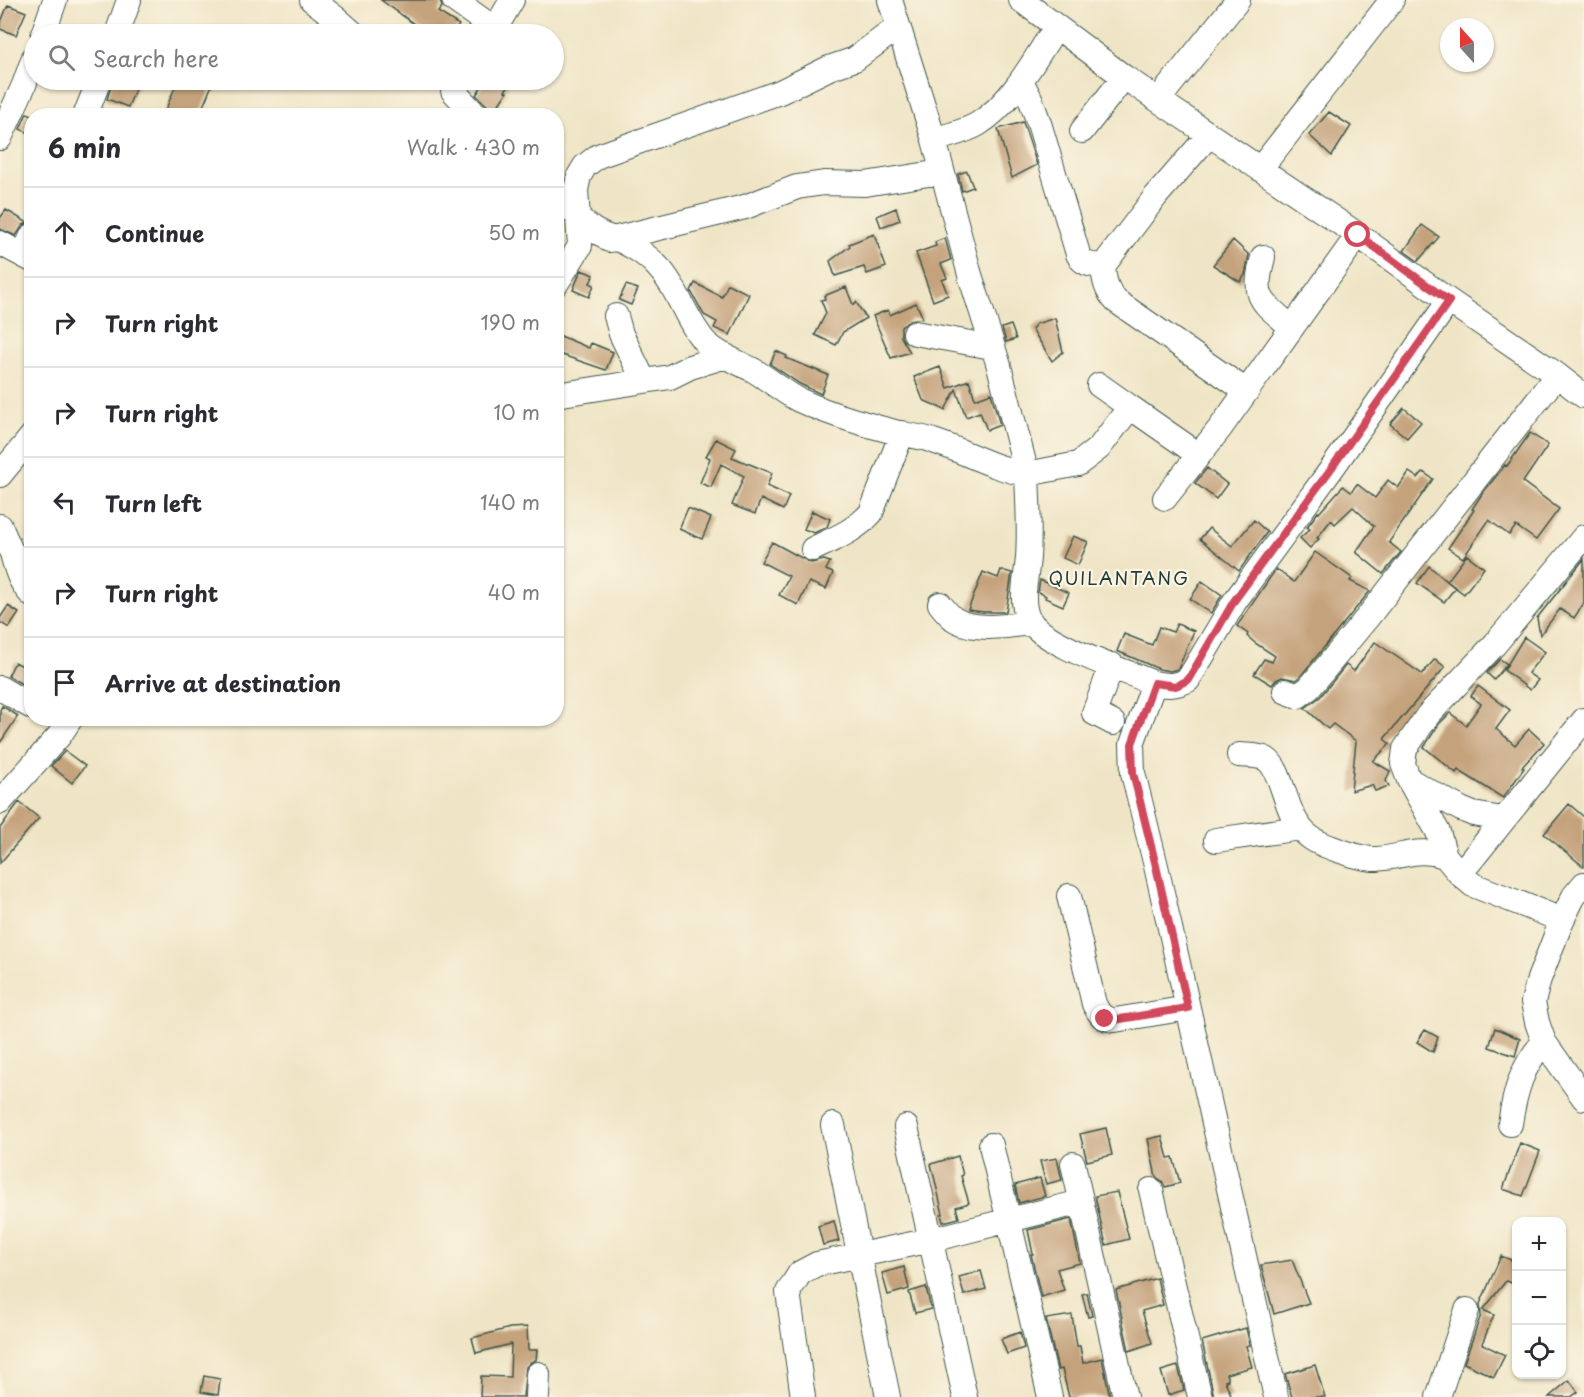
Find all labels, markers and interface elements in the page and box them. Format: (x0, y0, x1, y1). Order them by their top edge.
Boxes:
north arrow (1440, 18, 1494, 72)
search box (24, 24, 564, 90)
icon: search (45, 41, 78, 74)
text: Search here (93, 41, 219, 74)
text: 6 min (48, 128, 121, 167)
text: Walk · 430 m (407, 132, 540, 162)
icon: ahead (48, 216, 81, 249)
text: Continue (105, 216, 204, 249)
text: 50 m (488, 217, 540, 247)
route start (1344, 221, 1370, 247)
icon: right (48, 306, 81, 339)
text: Turn right (105, 306, 218, 339)
text: 190 m (481, 307, 540, 337)
icon: right (48, 396, 81, 429)
text: Turn right (105, 396, 218, 429)
text: 10 m (493, 397, 540, 427)
icon: left (48, 486, 81, 519)
text: Turn left (105, 486, 202, 519)
text: 140 m (480, 487, 540, 517)
district label: QUILANTANG (1048, 564, 1190, 591)
icon: right (48, 576, 81, 609)
text: Turn right (105, 576, 218, 609)
text: 40 m (488, 577, 540, 607)
icon: arrive (48, 666, 81, 699)
text: Arrive at destination (105, 666, 341, 699)
route end (1091, 1005, 1117, 1031)
map controls (1512, 1217, 1566, 1379)
button: + (1512, 1217, 1566, 1271)
button: − (1512, 1271, 1566, 1325)
button: locate (1512, 1325, 1566, 1379)

